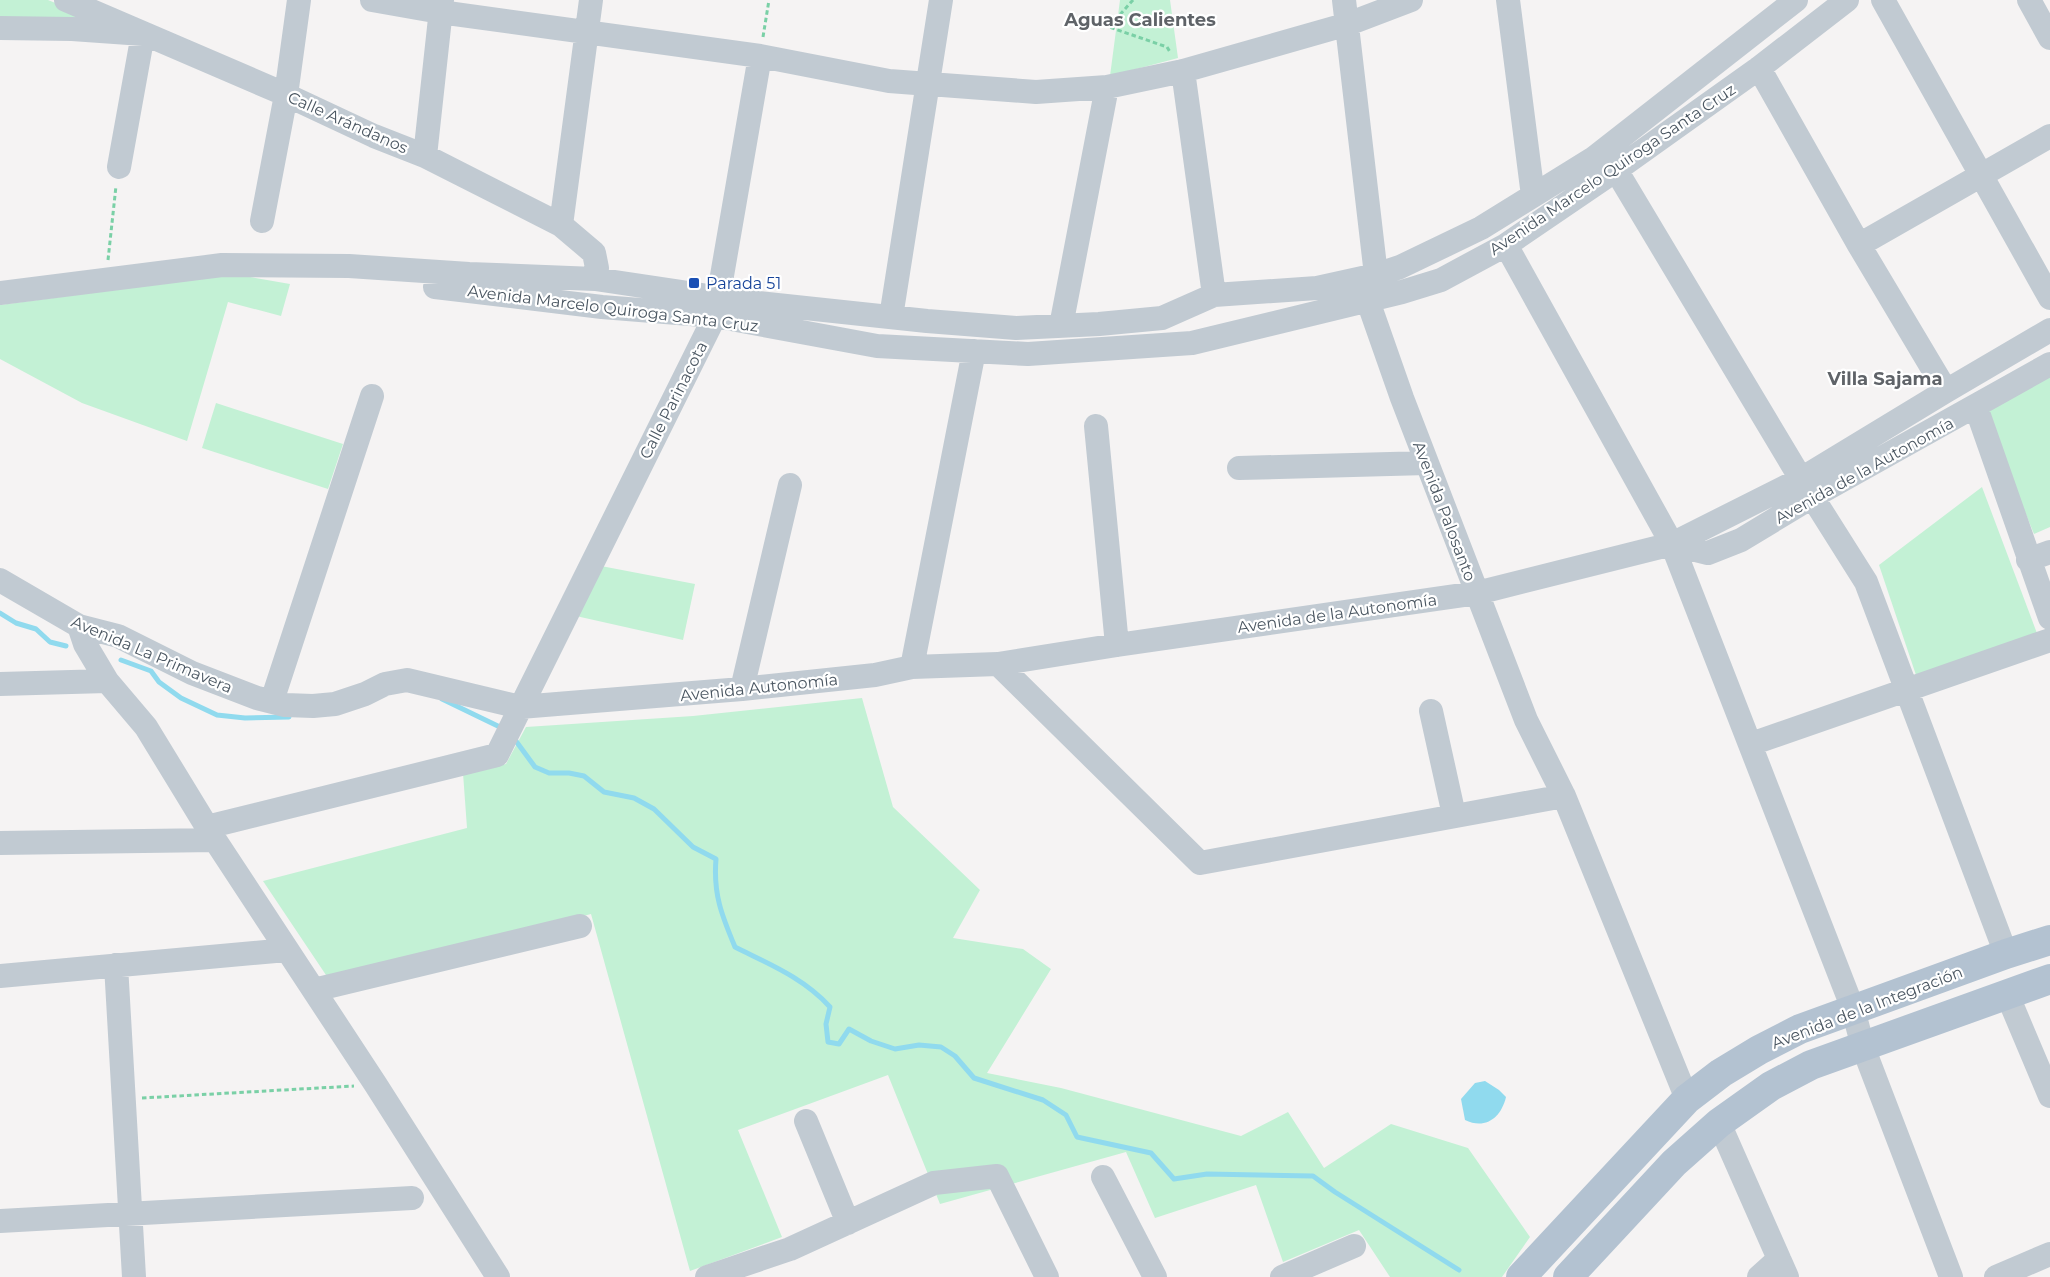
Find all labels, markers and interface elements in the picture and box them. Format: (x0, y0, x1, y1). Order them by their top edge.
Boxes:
district label: Aguas Calientes (1063, 9, 1216, 31)
street label: Avenida Marcelo Quiroga Santa Cruz (1486, 80, 1739, 259)
street label: Calle Arándanos (285, 87, 411, 158)
place label: Parada 51 (706, 274, 781, 293)
marker: Parada 51 (687, 276, 701, 290)
street label: Avenida Marcelo Quiroga Santa Cruz (467, 281, 759, 336)
street label: Calle Parinacota (636, 338, 711, 462)
district label: Villa Sajama (1827, 368, 1943, 390)
street label: Avenida de la Autonomía (1772, 413, 1957, 528)
street label: Avenida Palosanto (1409, 439, 1480, 584)
street label: Avenida de la Autonomía (1236, 590, 1438, 637)
street label: Avenida La Primavera (68, 612, 235, 697)
street label: Avenida Autonomía (679, 670, 839, 705)
street label: Avenida de la Integración (1769, 962, 1965, 1053)

